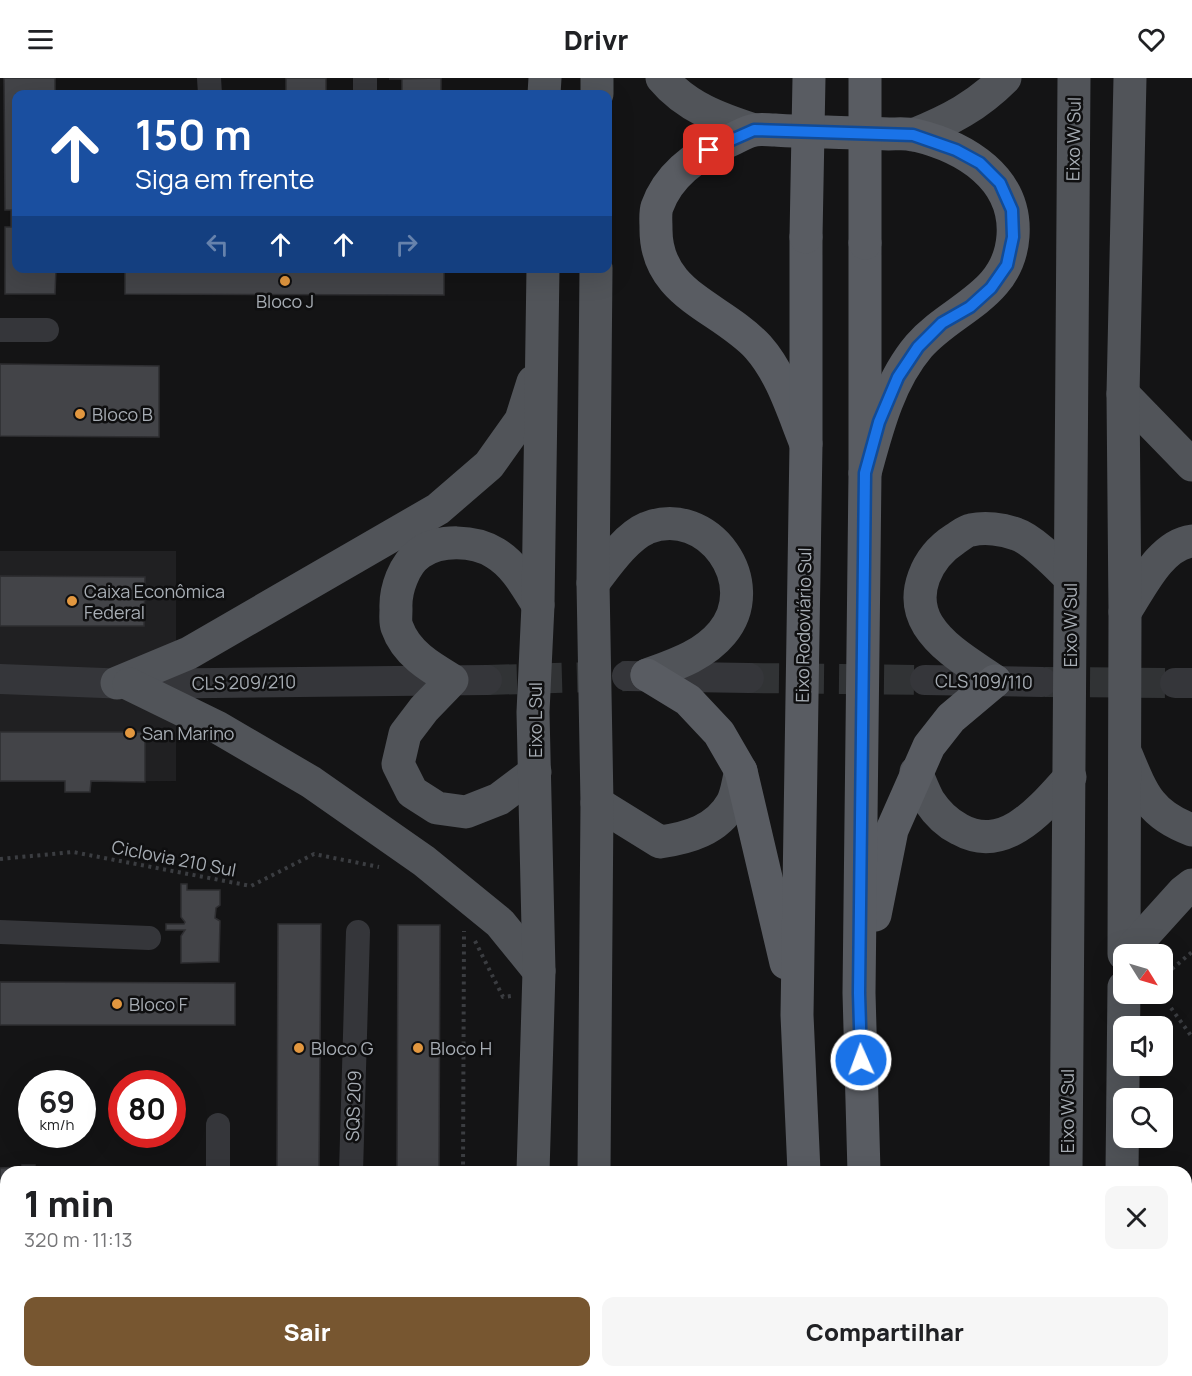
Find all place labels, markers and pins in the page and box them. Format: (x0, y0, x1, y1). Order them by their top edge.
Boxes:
pin (683, 124, 734, 175)
marker: Bloco J (278, 274, 292, 288)
place label: Bloco J (256, 289, 314, 313)
place label: Bloco B (92, 402, 153, 426)
marker: Bloco B (73, 407, 87, 421)
place label: Caixa Econômica Federal (84, 579, 225, 624)
marker: Caixa Econômica Federal (65, 594, 79, 608)
place label: San Marino (142, 721, 235, 745)
marker: San Marino (123, 726, 137, 740)
place label: Bloco F (129, 992, 188, 1016)
marker: Bloco F (110, 997, 124, 1011)
place label: Bloco G (311, 1036, 374, 1060)
place label: Bloco H (430, 1036, 492, 1060)
marker: Bloco G (292, 1041, 306, 1055)
marker: Bloco H (411, 1041, 425, 1055)

